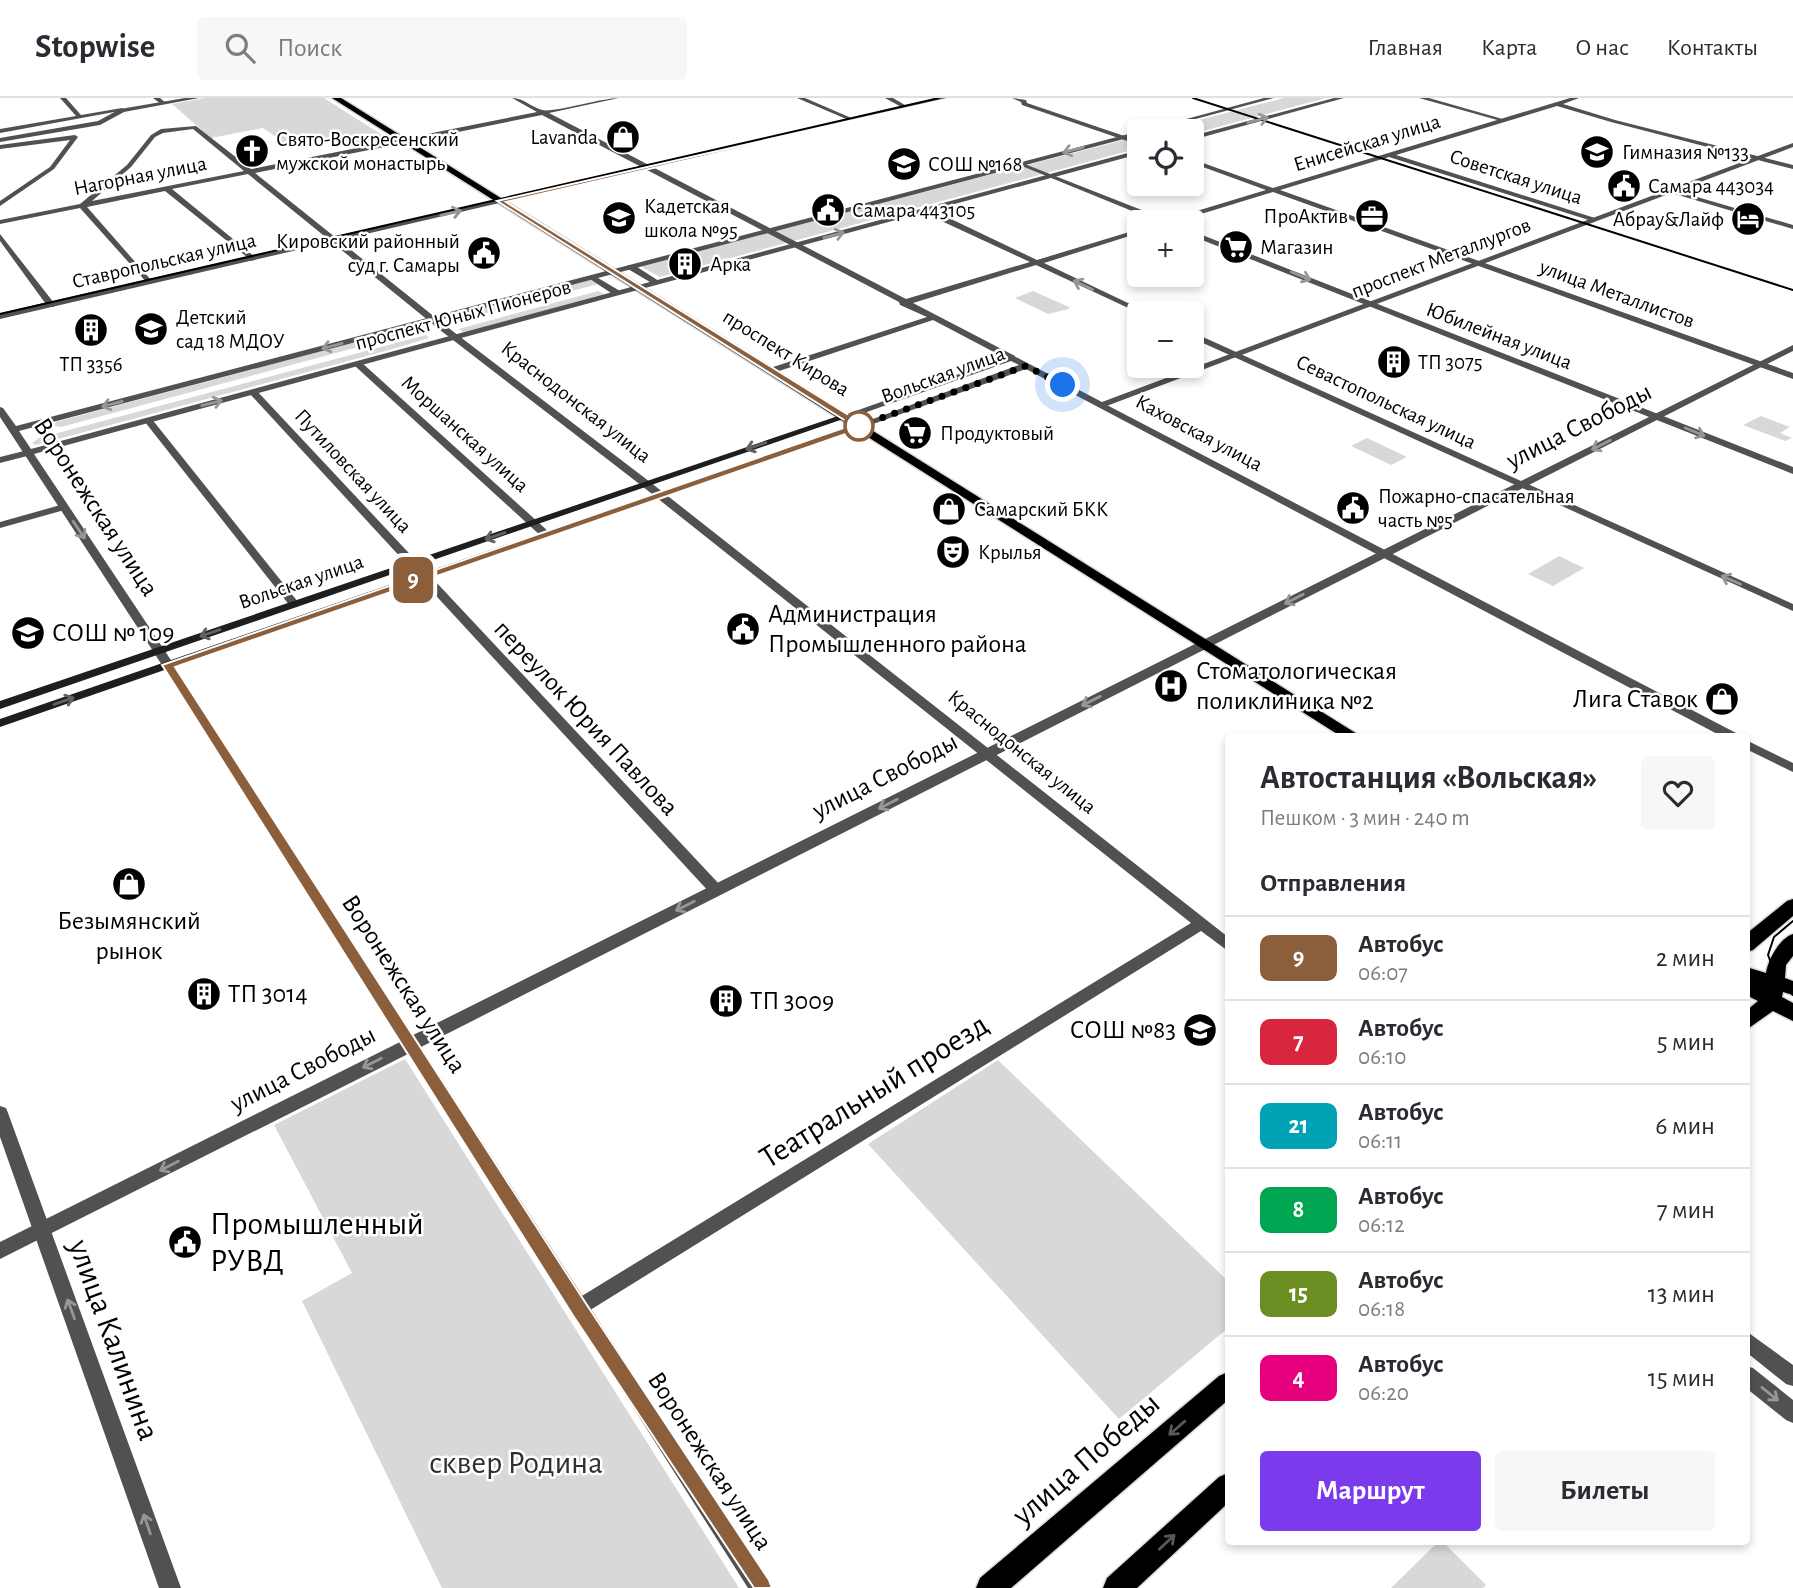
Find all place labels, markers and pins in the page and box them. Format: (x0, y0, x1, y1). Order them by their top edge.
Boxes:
shop icon: Lavanda (604, 118, 642, 156)
place label: Lavanda (530, 127, 598, 148)
place label: Свято-Воскресенский мужской монастырь (276, 129, 459, 174)
church icon: Свято-Воскресенский мужской монастырь (233, 132, 271, 170)
school or university icon: Гимназия №133 (1578, 133, 1616, 171)
place label: Гимназия №133 (1622, 142, 1749, 163)
school or university icon: СОШ №168 (885, 145, 923, 183)
place label: СОШ №168 (928, 154, 1022, 175)
public building icon: Самара 443034 (1605, 167, 1643, 205)
place label: Самара 443034 (1648, 176, 1774, 197)
public building icon: Самара 443105 (809, 191, 847, 229)
place label: Кадетская школа №95 (644, 196, 738, 241)
office icon: ПроАктив (1353, 197, 1391, 235)
school or university icon: Кадетская школа №95 (600, 199, 638, 237)
place label: Самара 443105 (852, 200, 975, 221)
hotel icon: Абрау&Лайф (1729, 200, 1767, 238)
place label: ПроАктив (1264, 206, 1348, 227)
place label: Абрау&Лайф (1613, 209, 1724, 230)
supermarket icon: Магазин (1217, 228, 1255, 266)
place label: Кировский районный суд г. Самары (276, 231, 460, 276)
public building icon: Кировский районный суд г. Самары (465, 234, 503, 272)
place label: Магазин (1260, 237, 1334, 258)
building icon: Арка (666, 245, 704, 283)
place label: Арка (710, 254, 752, 275)
place label: Детский сад 18 МДОУ (176, 307, 285, 352)
school or university icon: Детский сад 18 МДОУ (132, 310, 170, 348)
building icon: ТП 3356 (72, 311, 110, 349)
building icon: ТП 3075 (1375, 343, 1413, 381)
place label: ТП 3075 (1418, 352, 1483, 373)
place label: ТП 3356 (59, 354, 123, 375)
unlabelled marker (844, 411, 874, 441)
supermarket icon: Продуктовый (896, 414, 934, 452)
place label: Продуктовый (940, 423, 1054, 444)
place label: Пожарно-спасательная часть №5 (1378, 486, 1574, 531)
public building icon: Пожарно-спасательная часть №5 (1334, 489, 1372, 527)
shop icon: Самарский БКК (930, 490, 968, 528)
place label: Самарский БКК (974, 499, 1108, 520)
theatre icon: Крылья (934, 533, 972, 571)
place label: Крылья (978, 542, 1041, 563)
place label: Администрация Промышленного района (768, 601, 1027, 657)
public building icon: Администрация Промышленного района (724, 610, 762, 648)
school or university icon: СОШ № 109 (9, 614, 47, 652)
place label: СОШ № 109 (52, 620, 175, 646)
place label: Стоматологическая поликлиника №2 (1196, 658, 1397, 714)
hospital icon: Стоматологическая поликлиника №2 (1152, 667, 1190, 705)
shop icon: Лига Ставок (1703, 680, 1741, 718)
place label: Лига Ставок (1573, 686, 1698, 712)
shop icon: Безымянский рынок (110, 865, 148, 903)
place label: Безымянский рынок (57, 908, 201, 964)
building icon: ТП 3014 (185, 975, 223, 1013)
place label: ТП 3014 (228, 981, 308, 1007)
building icon: ТП 3009 (707, 982, 745, 1020)
place label: ТП 3009 (750, 988, 834, 1014)
school or university icon: СОШ №83 (1181, 1011, 1219, 1049)
place label: СОШ №83 (1070, 1017, 1176, 1043)
place label: Промышленный РУВД (210, 1208, 424, 1277)
public building icon: Промышленный РУВД (166, 1223, 204, 1261)

